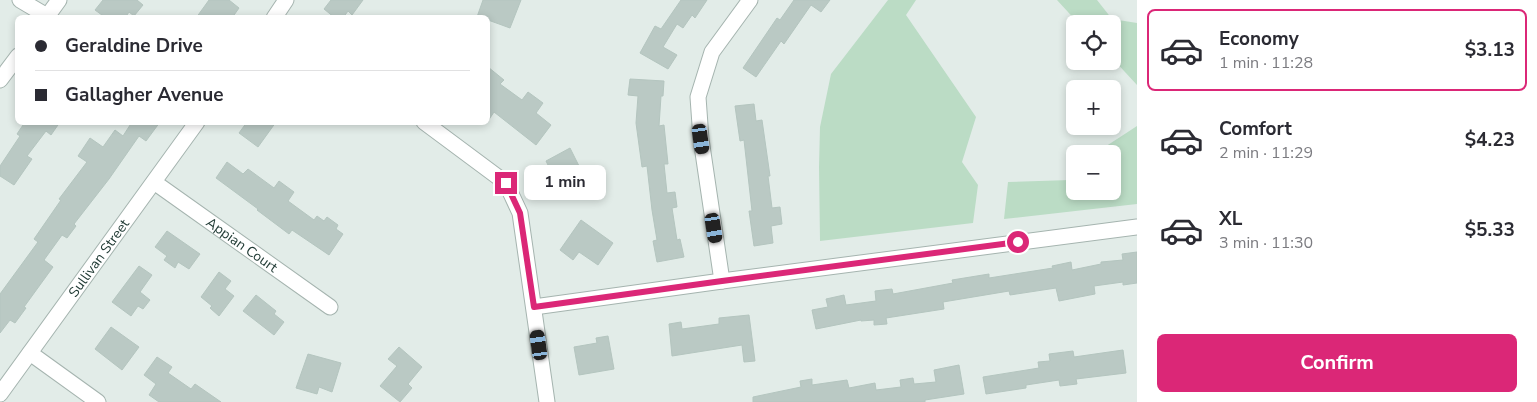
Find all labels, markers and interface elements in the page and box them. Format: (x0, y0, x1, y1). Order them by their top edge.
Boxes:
map controls (1066, 15, 1121, 200)
button: locate (1066, 15, 1121, 70)
text: Economy (1219, 26, 1299, 52)
icon: car (1159, 28, 1204, 73)
text: Geraldine Drive (65, 33, 203, 59)
text: $3.13 (1465, 37, 1515, 63)
text: 1 min · 11:28 (1219, 52, 1313, 74)
button: + (1066, 80, 1121, 135)
text: Gallagher Avenue (65, 82, 224, 108)
text: Comfort (1219, 116, 1292, 142)
icon: car (1159, 118, 1204, 163)
car (691, 123, 710, 155)
text: $4.23 (1465, 127, 1515, 153)
text: 2 min · 11:29 (1219, 142, 1313, 164)
button: − (1066, 145, 1121, 200)
callout: 1 min (524, 166, 606, 200)
text: 1 min (544, 171, 586, 193)
route end (495, 172, 517, 194)
text: XL (1219, 206, 1242, 232)
icon: car (1159, 208, 1204, 253)
car (704, 212, 723, 244)
street label: Appian Court (202, 213, 282, 277)
street label: Sullivan Street (64, 215, 133, 301)
text: $5.33 (1465, 217, 1515, 243)
route start (1007, 231, 1029, 253)
text: 3 min · 11:30 (1219, 232, 1313, 254)
car (529, 329, 548, 361)
button: Confirm (1157, 334, 1517, 392)

